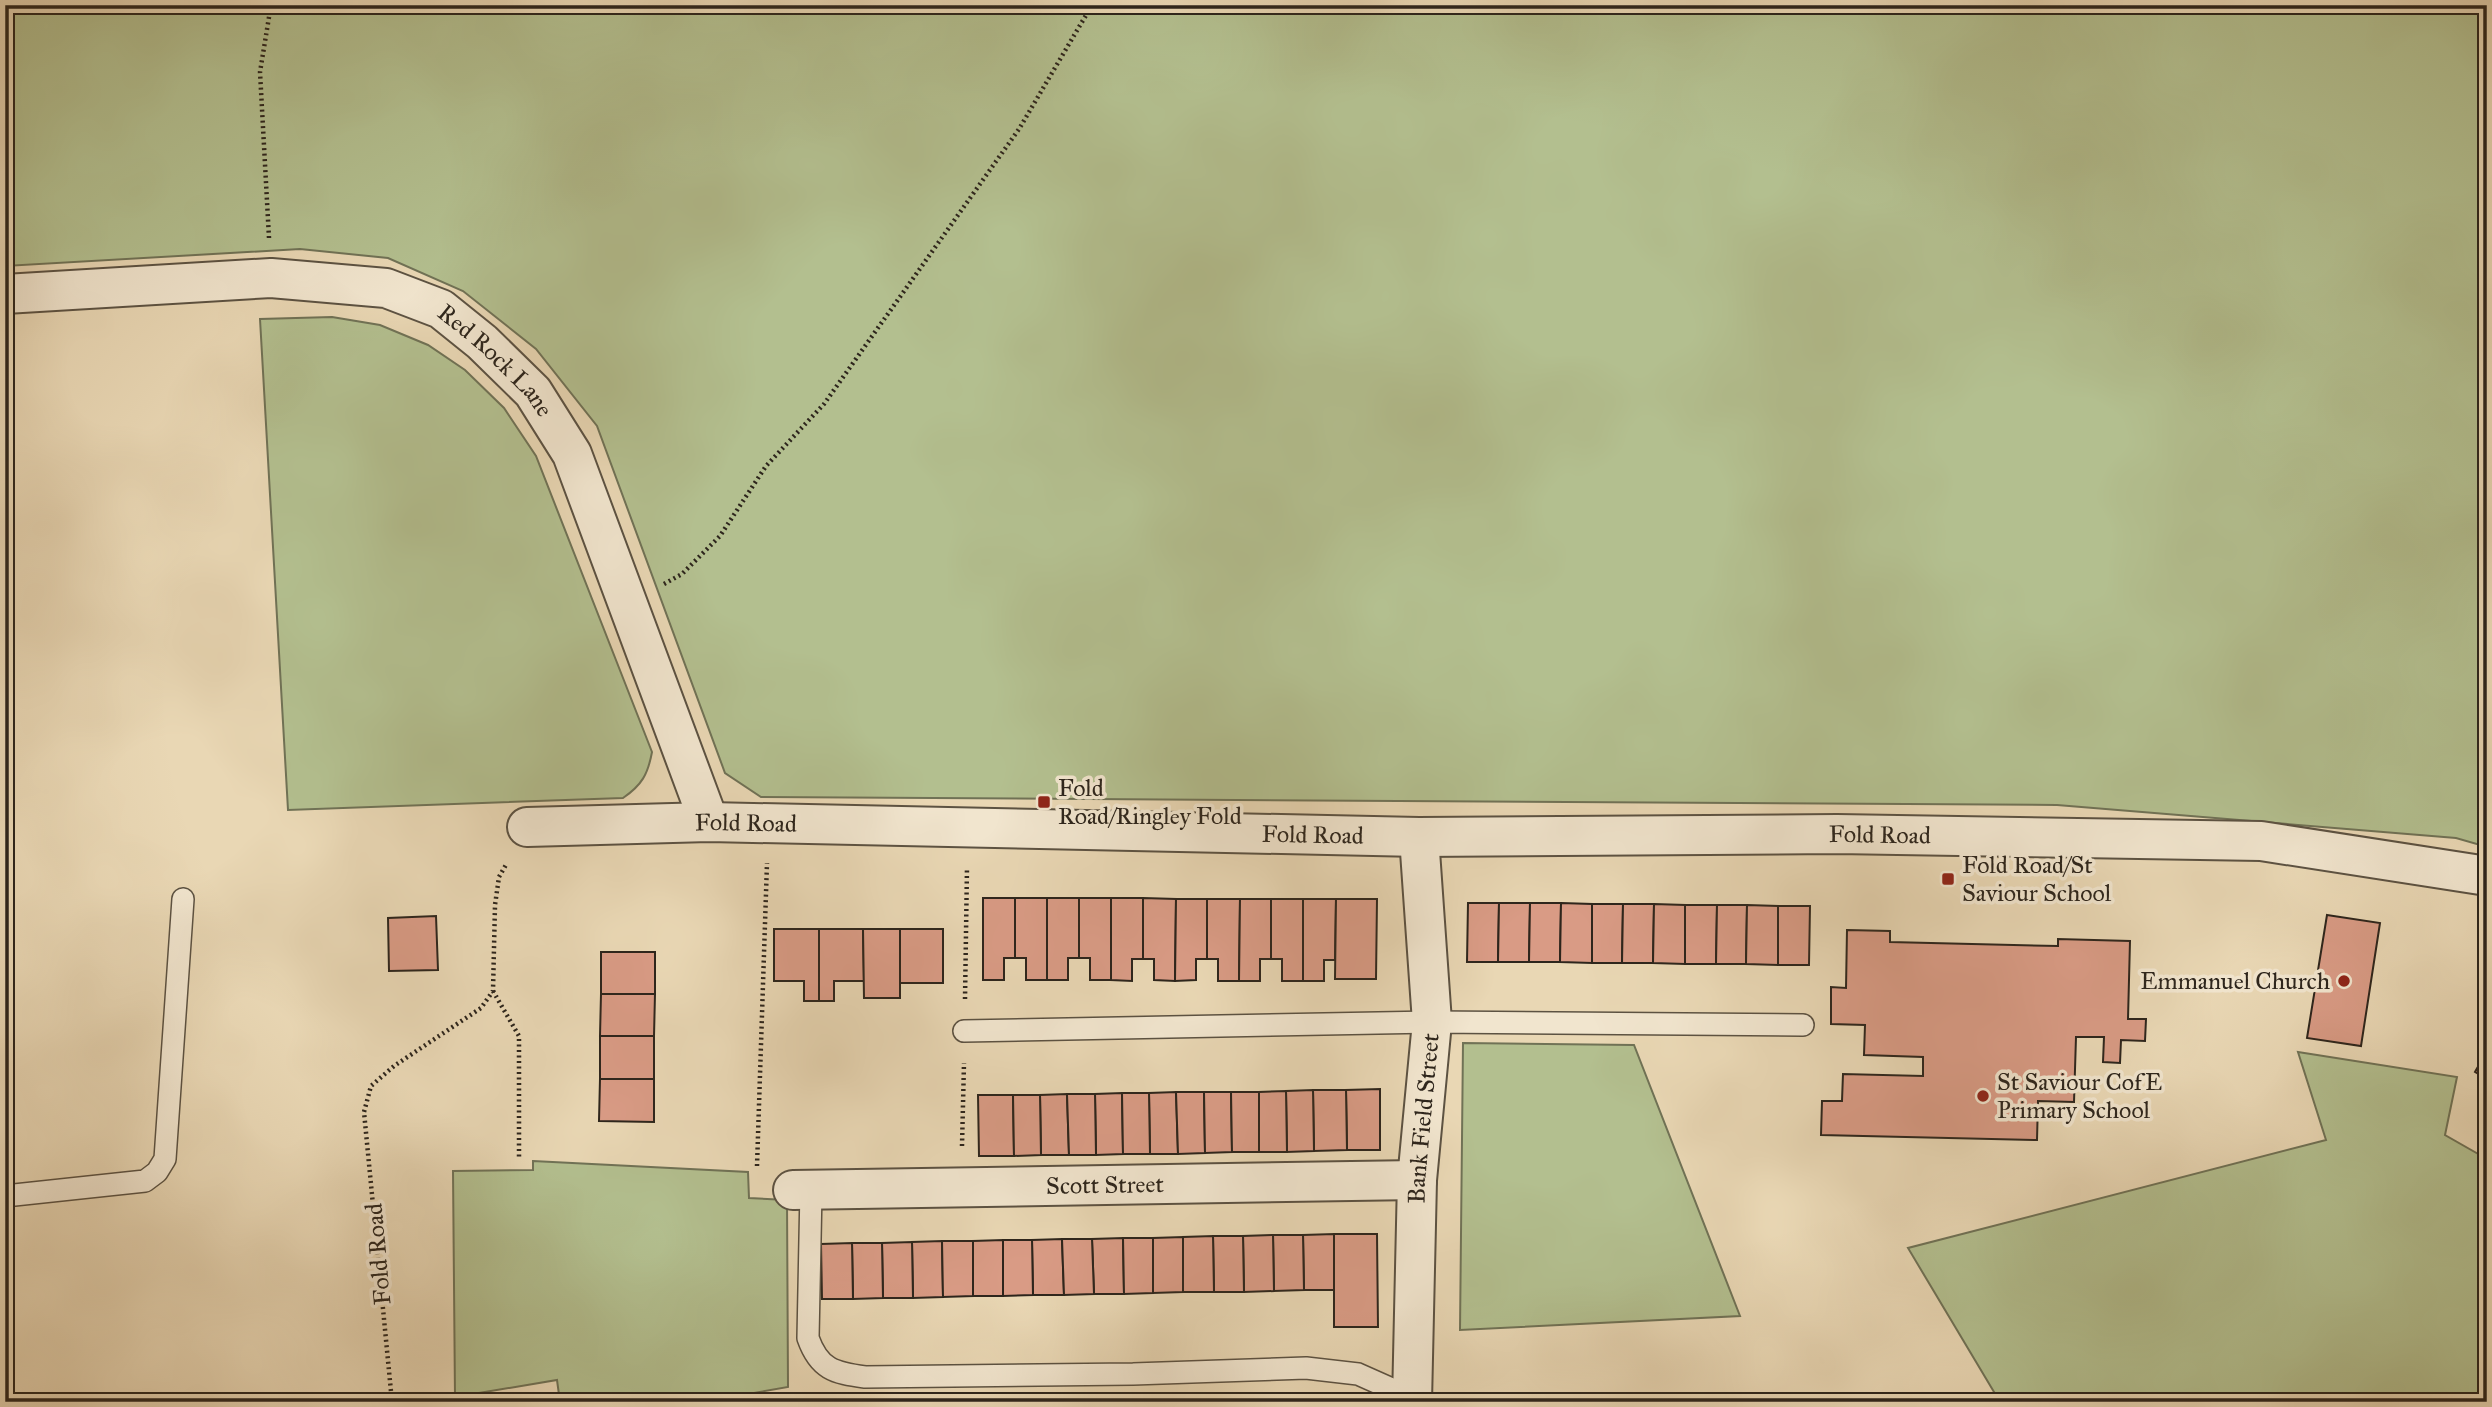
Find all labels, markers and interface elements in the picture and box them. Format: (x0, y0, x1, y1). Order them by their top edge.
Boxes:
street label: Red Rock Lane (432, 297, 560, 422)
place label: Fold Road/Ringley Fold (1058, 773, 1242, 831)
marker: Fold Road/Ringley Fold (1036, 794, 1052, 810)
street label: Fold Road (694, 807, 797, 839)
street label: Fold Road (1261, 819, 1364, 851)
street label: Fold Road (1829, 819, 1931, 851)
place label: Fold Road/St Saviour School (1962, 850, 2112, 908)
marker: Fold Road/St Saviour School (1940, 871, 1956, 887)
place label: Emmanuel Church (2140, 966, 2330, 996)
marker: Emmanuel Church (2336, 973, 2352, 989)
street label: Bank Field Street (1401, 1031, 1446, 1204)
place label: St Saviour CofE Primary School (1997, 1067, 2162, 1125)
marker: St Saviour CofE Primary School (1975, 1088, 1991, 1104)
street label: Scott Street (1046, 1169, 1165, 1201)
street label: Fold Road (359, 1202, 397, 1306)

